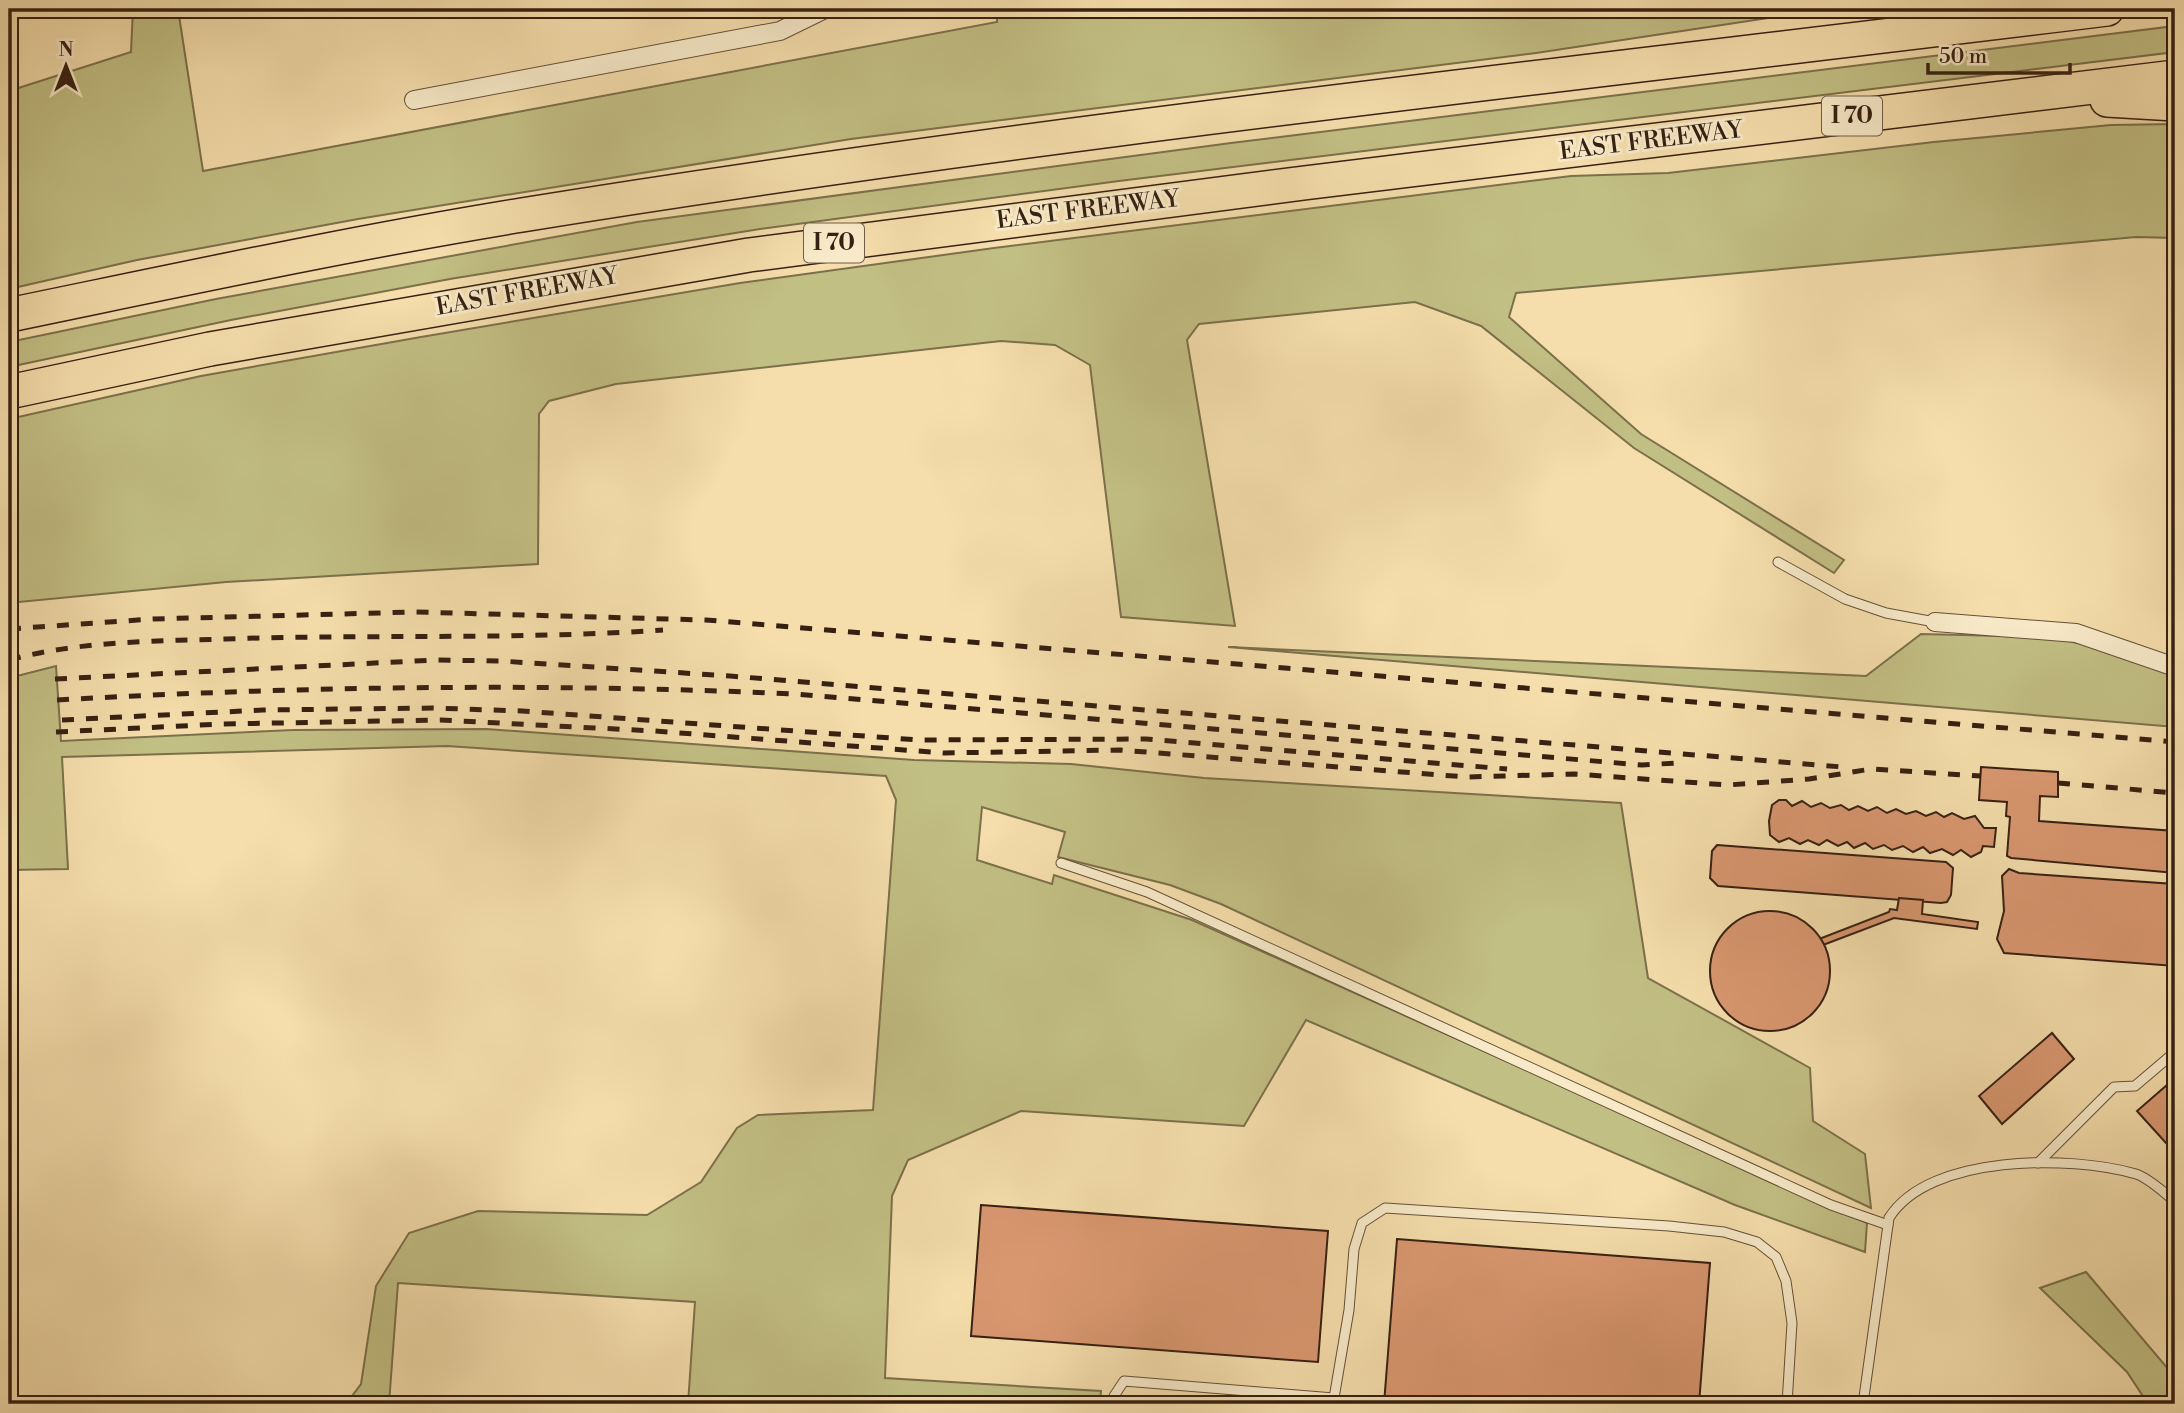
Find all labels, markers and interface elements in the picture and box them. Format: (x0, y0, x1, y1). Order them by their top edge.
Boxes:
north arrow (32, 32, 102, 102)
scale bar (1928, 32, 2070, 76)
text: N (58, 38, 74, 62)
text: 50 m (1939, 44, 1987, 70)
road number: I 70 (1822, 97, 1882, 136)
street label: EAST FREEWAY (1558, 115, 1746, 167)
street label: EAST FREEWAY (995, 184, 1183, 236)
road number: I 70 (804, 224, 864, 262)
street label: EAST FREEWAY (434, 261, 622, 323)

